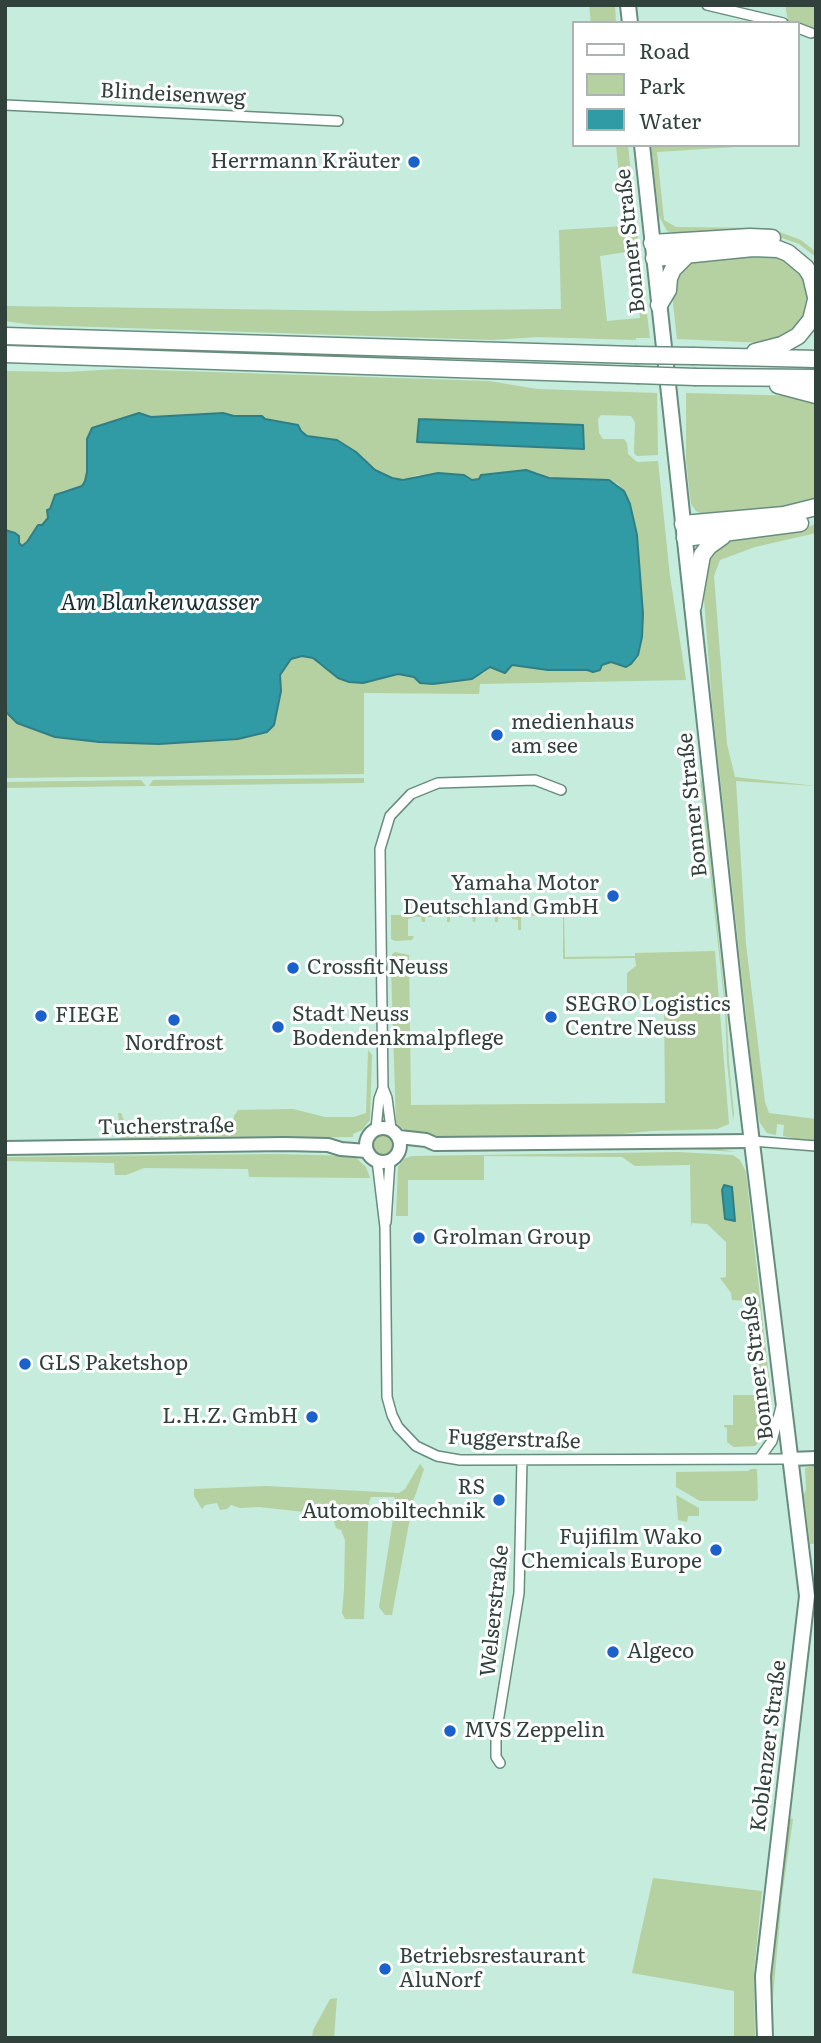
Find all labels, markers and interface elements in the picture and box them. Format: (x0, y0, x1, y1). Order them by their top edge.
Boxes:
legend (572, 21, 800, 147)
text: Road (639, 34, 690, 65)
text: Park (639, 69, 685, 100)
street label: Blindeisenweg (100, 79, 246, 111)
text: Water (639, 104, 701, 135)
place label: Herrmann Kräuter (210, 149, 400, 175)
marker: Herrmann Kräuter (406, 154, 422, 170)
street label: Bonner Straße (611, 168, 651, 314)
water label: Am Blankenwasser (60, 589, 260, 617)
place label: medienhaus am see (511, 710, 634, 760)
marker: medienhaus am see (489, 727, 505, 743)
street label: Bonner Straße (673, 732, 713, 878)
place label: Yamaha Motor Deutschland GmbH (403, 871, 599, 921)
marker: Yamaha Motor Deutschland GmbH (605, 888, 621, 904)
place label: Crossfit Neuss (307, 955, 448, 981)
marker: Crossfit Neuss (285, 960, 301, 976)
place label: SEGRO Logistics Centre Neuss (565, 992, 730, 1042)
place label: Stadt Neuss Bodendenkmalpflege (292, 1002, 504, 1052)
place label: FIEGE (55, 1003, 119, 1029)
marker: FIEGE (33, 1008, 49, 1024)
marker: SEGRO Logistics Centre Neuss (543, 1009, 559, 1025)
marker: Nordfrost (166, 1012, 182, 1028)
marker: Stadt Neuss Bodendenkmalpflege (270, 1019, 286, 1035)
place label: Nordfrost (125, 1031, 223, 1057)
street label: Tucherstraße (97, 1113, 235, 1141)
place label: Grolman Group (433, 1225, 591, 1251)
marker: Grolman Group (411, 1230, 427, 1246)
street label: Bonner Straße (737, 1295, 779, 1441)
place label: GLS Paketshop (39, 1351, 188, 1377)
marker: GLS Paketshop (17, 1356, 33, 1372)
place label: L.H.Z. GmbH (162, 1404, 298, 1430)
marker: L.H.Z. GmbH (304, 1409, 320, 1425)
street label: Fuggerstraße (447, 1425, 581, 1455)
place label: RS Automobiltechnik (302, 1475, 485, 1525)
marker: RS Automobiltechnik (491, 1492, 507, 1508)
place label: Fujifilm Wako Chemicals Europe (521, 1525, 702, 1575)
marker: Fujifilm Wako Chemicals Europe (708, 1542, 724, 1558)
street label: Welserstraße (476, 1544, 514, 1678)
place label: Algeco (627, 1639, 694, 1665)
marker: Algeco (605, 1644, 621, 1660)
street label: Koblenzer Straße (746, 1659, 792, 1833)
place label: MVS Zeppelin (464, 1718, 605, 1744)
marker: MVS Zeppelin (442, 1723, 458, 1739)
place label: Betriebsrestaurant AluNorf (399, 1944, 585, 1994)
marker: Betriebsrestaurant AluNorf (377, 1961, 393, 1977)

